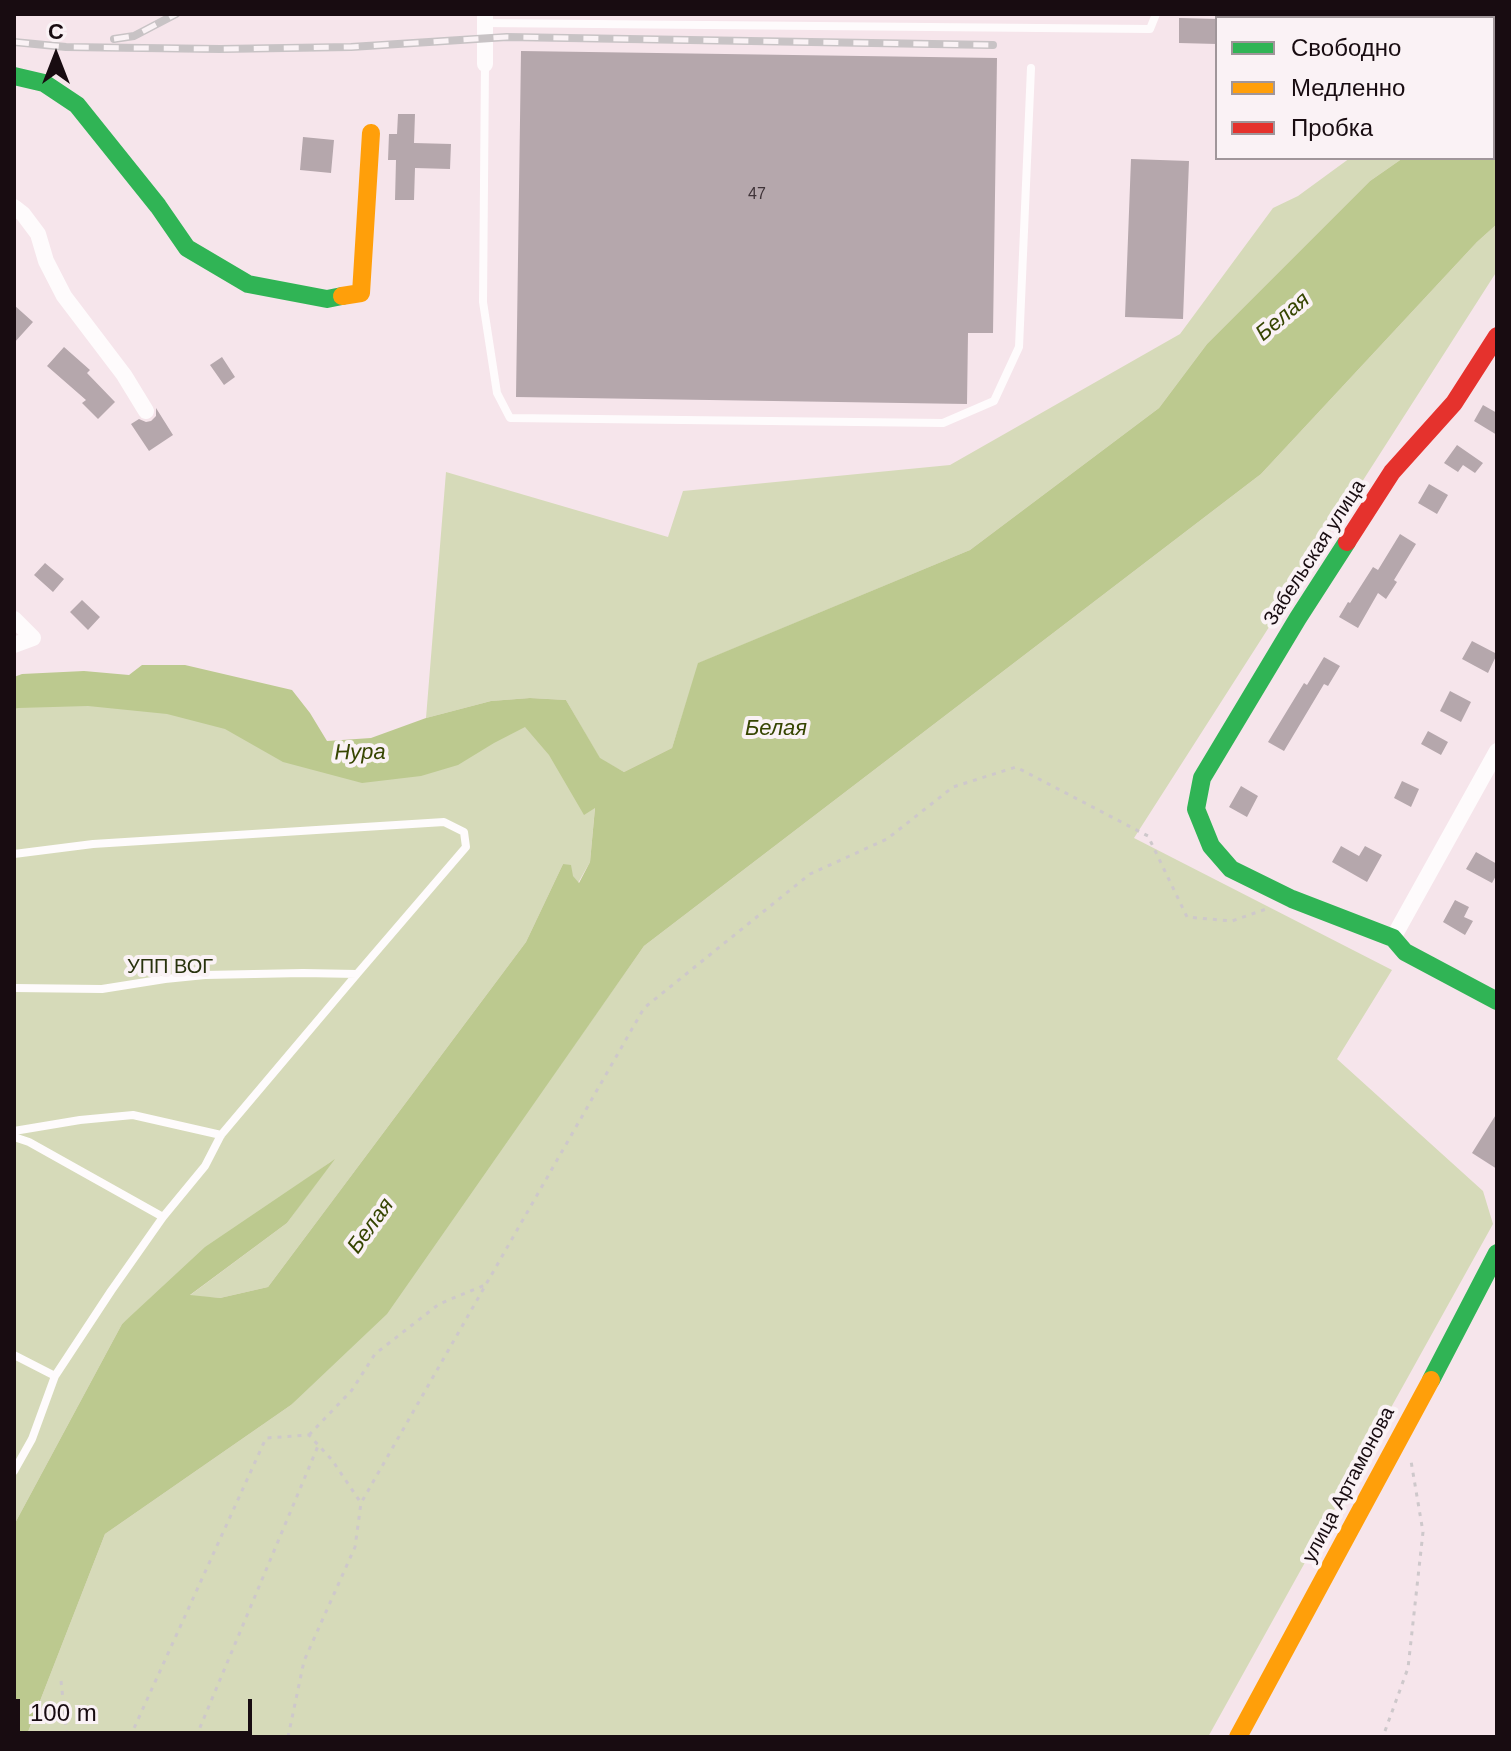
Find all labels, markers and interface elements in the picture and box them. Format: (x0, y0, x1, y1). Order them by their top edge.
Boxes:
north arrow (16, 16, 96, 96)
legend (1215, 16, 1495, 160)
text: С (48, 19, 64, 44)
text: Свободно (1291, 34, 1401, 61)
text: Медленно (1291, 74, 1405, 101)
text: Пробка (1291, 114, 1373, 141)
house number: 47 (748, 185, 766, 205)
water label: Белая (1251, 287, 1315, 347)
street label: Забельская улица (1259, 476, 1371, 630)
water label: Белая (745, 716, 807, 742)
water label: Нура (334, 739, 386, 767)
park label: УПП ВОГ (127, 955, 213, 979)
water label: Белая (342, 1193, 400, 1259)
street label: улица Артамонова (1298, 1403, 1400, 1567)
scale bar (20, 1683, 256, 1733)
text: 100 m (30, 1699, 97, 1726)

